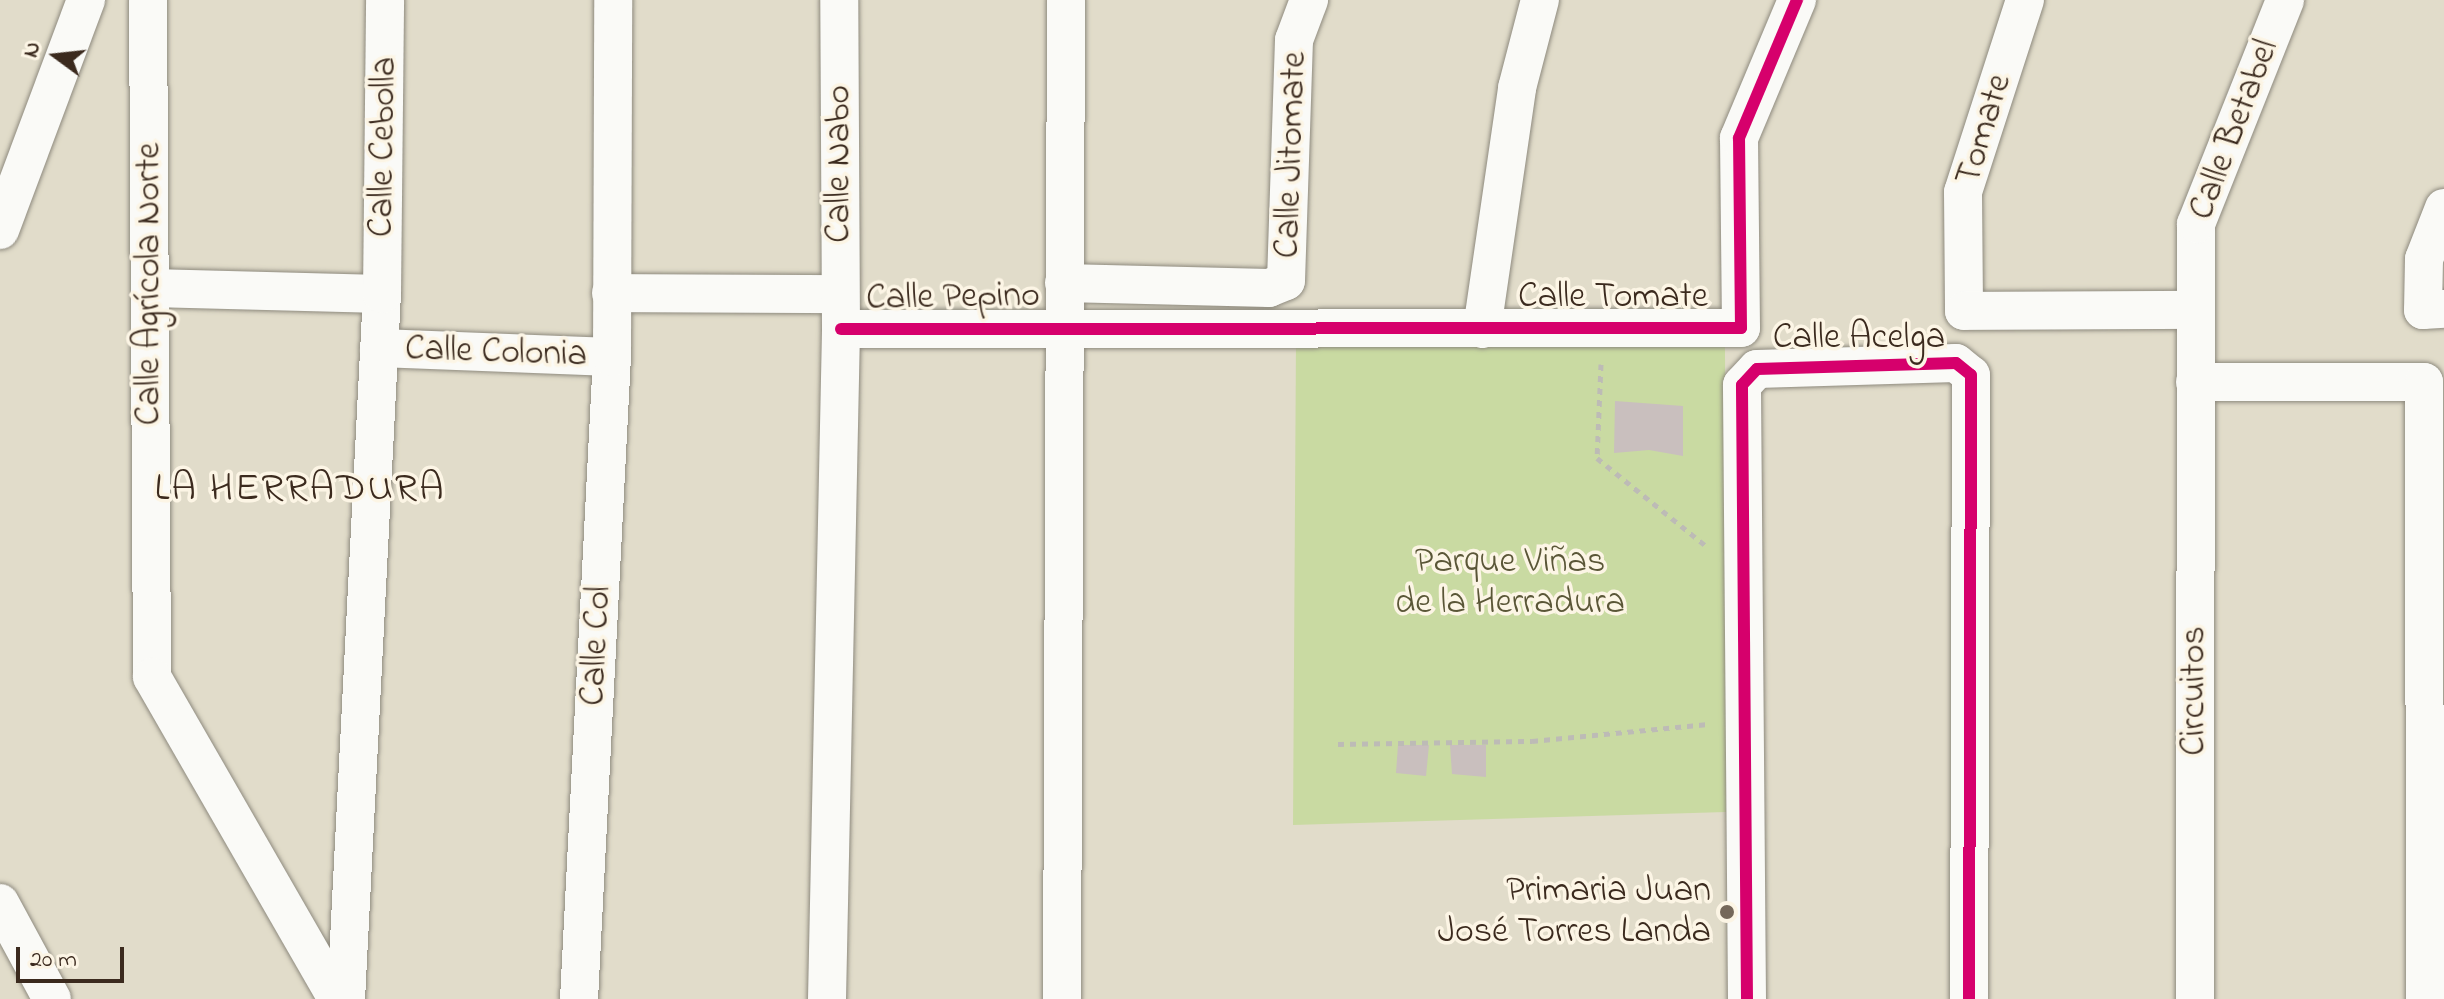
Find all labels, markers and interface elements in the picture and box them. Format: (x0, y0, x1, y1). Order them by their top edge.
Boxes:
north arrow (16, 16, 96, 96)
street label: Calle Betabel (2181, 34, 2289, 226)
text: N (15, 38, 50, 61)
street label: Calle Jitomate (1267, 51, 1317, 259)
street label: Calle Cebolla (361, 56, 407, 238)
street label: Tomate (1948, 69, 2022, 191)
street label: Calle Nabo (818, 85, 862, 243)
street label: Calle Agrícola Norte (128, 143, 172, 425)
street label: Calle Pepino (866, 275, 1040, 321)
street label: Calle Tomate (1518, 276, 1708, 320)
street label: Calle Acelga (1773, 317, 1945, 361)
street label: Calle Colonia (404, 328, 588, 378)
district label: LA HERRADURA (154, 466, 446, 514)
park label: Parque Viñas de la Herradura (1395, 540, 1625, 625)
street label: Calle Col (572, 585, 622, 707)
street label: Circuitos (2173, 626, 2217, 756)
place label: Primaria Juan José Torres Landa (1437, 869, 1711, 954)
marker: Primaria Juan José Torres Landa (1718, 903, 1736, 921)
scale bar (20, 931, 128, 981)
text: 20 m (30, 943, 77, 978)

